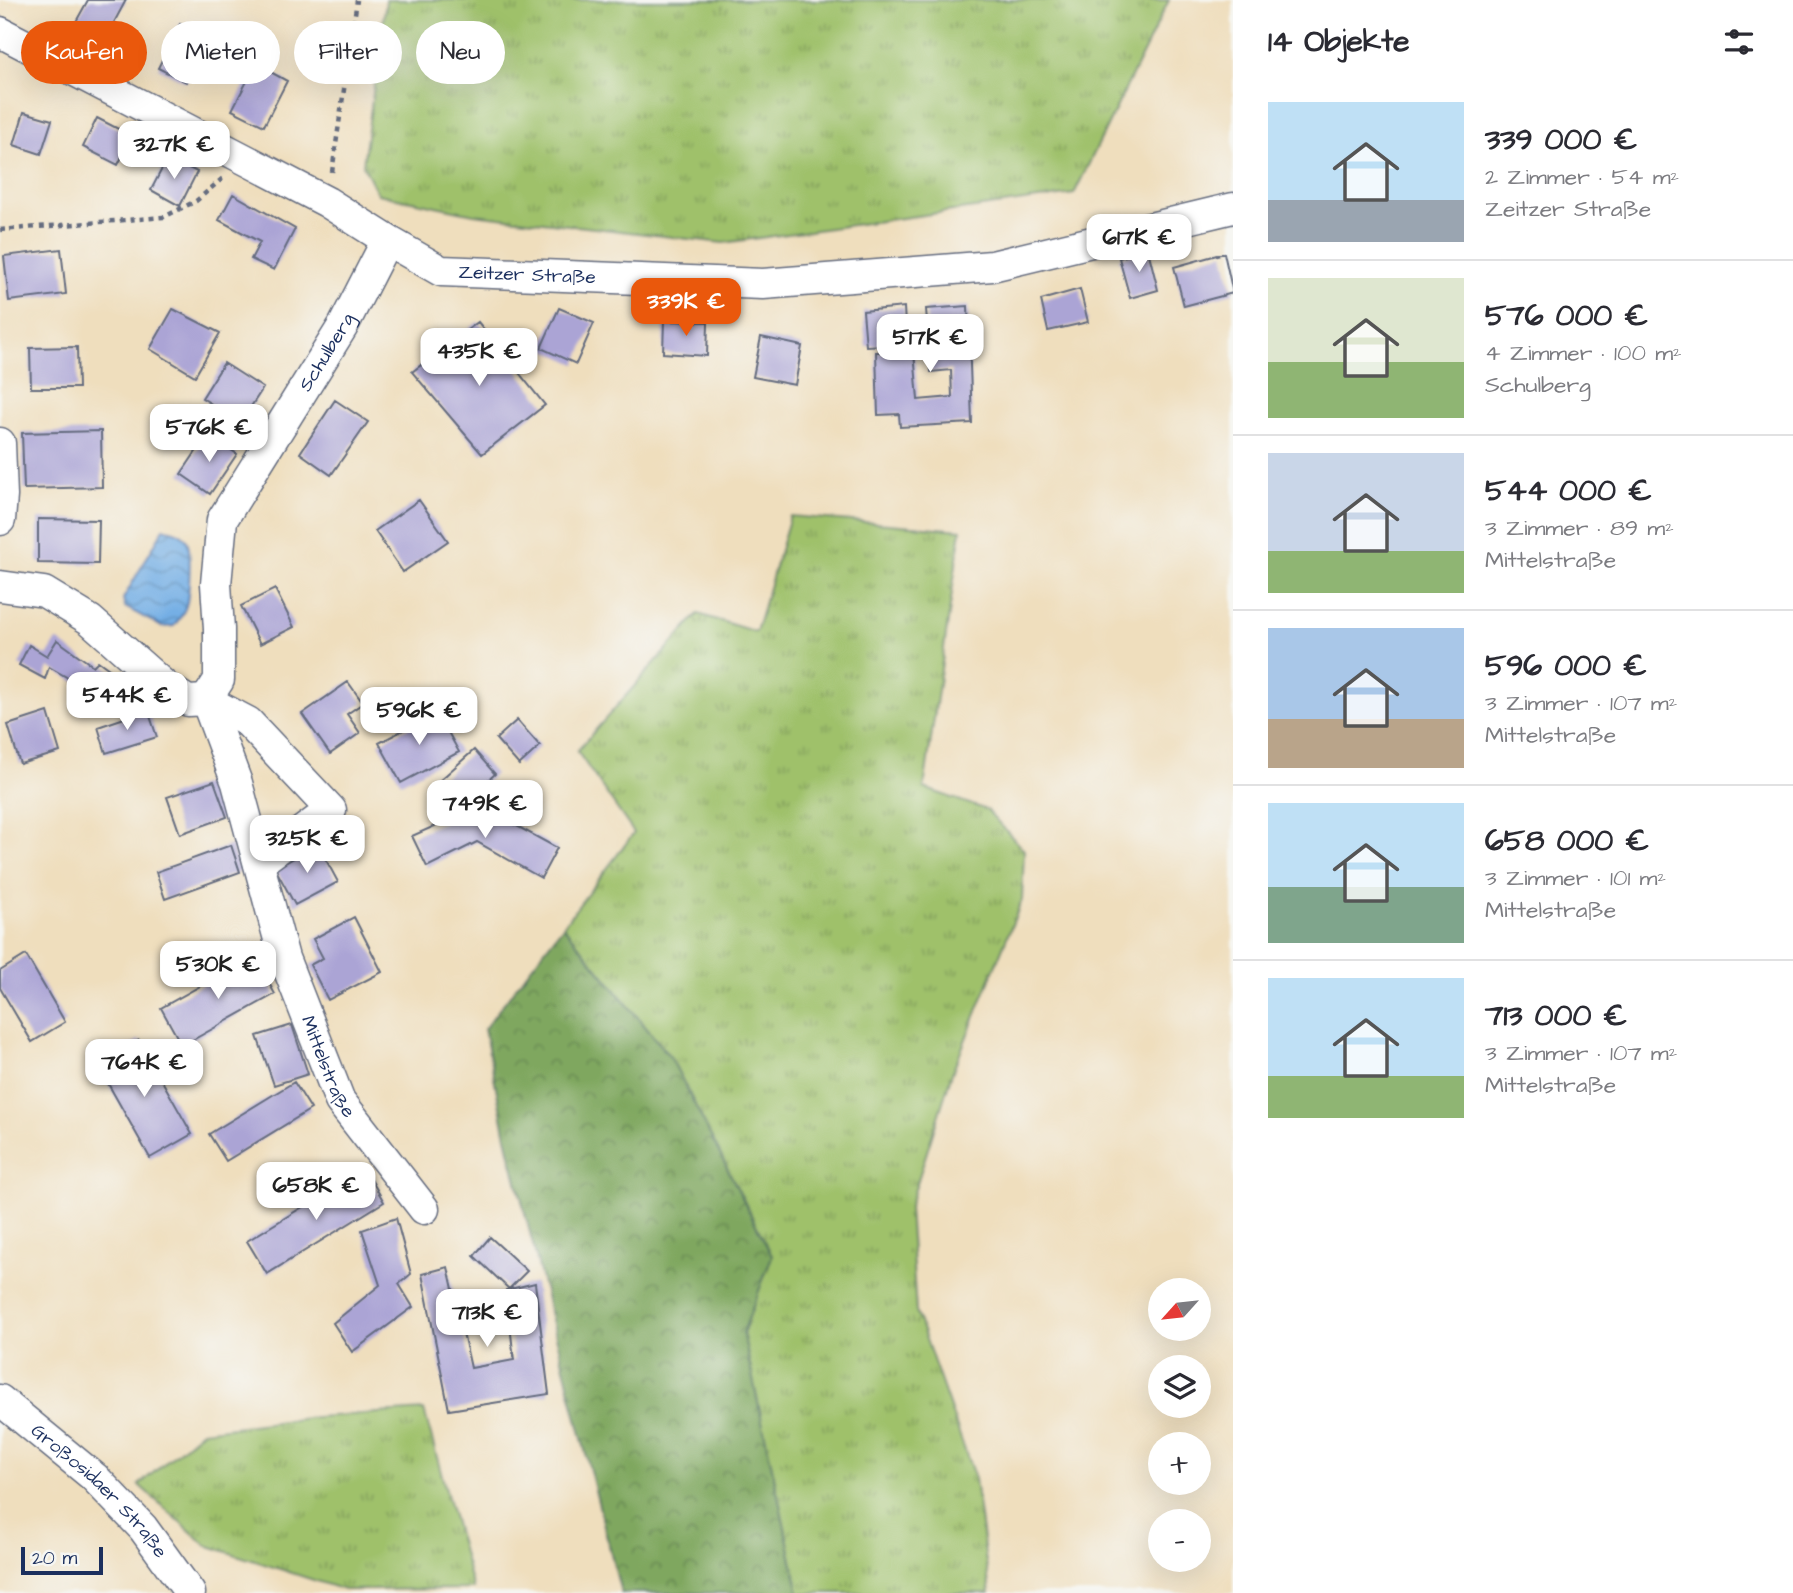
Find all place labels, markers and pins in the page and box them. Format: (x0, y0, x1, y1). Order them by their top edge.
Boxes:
pin: 327K € (117, 122, 231, 181)
pin: 617K € (1082, 215, 1196, 274)
pin: 339K € (629, 278, 743, 338)
pin: 517K € (873, 314, 987, 374)
pin: 435K € (422, 328, 536, 388)
pin: 576K € (152, 405, 266, 464)
pin: 544K € (70, 672, 184, 732)
pin: 596K € (362, 688, 476, 747)
pin: 749K € (428, 780, 542, 840)
pin: 325K € (250, 816, 364, 875)
pin: 530K € (161, 942, 275, 1001)
pin: 764K € (87, 1040, 201, 1099)
pin: 658K € (259, 1162, 373, 1222)
pin: 713K € (430, 1290, 544, 1349)

